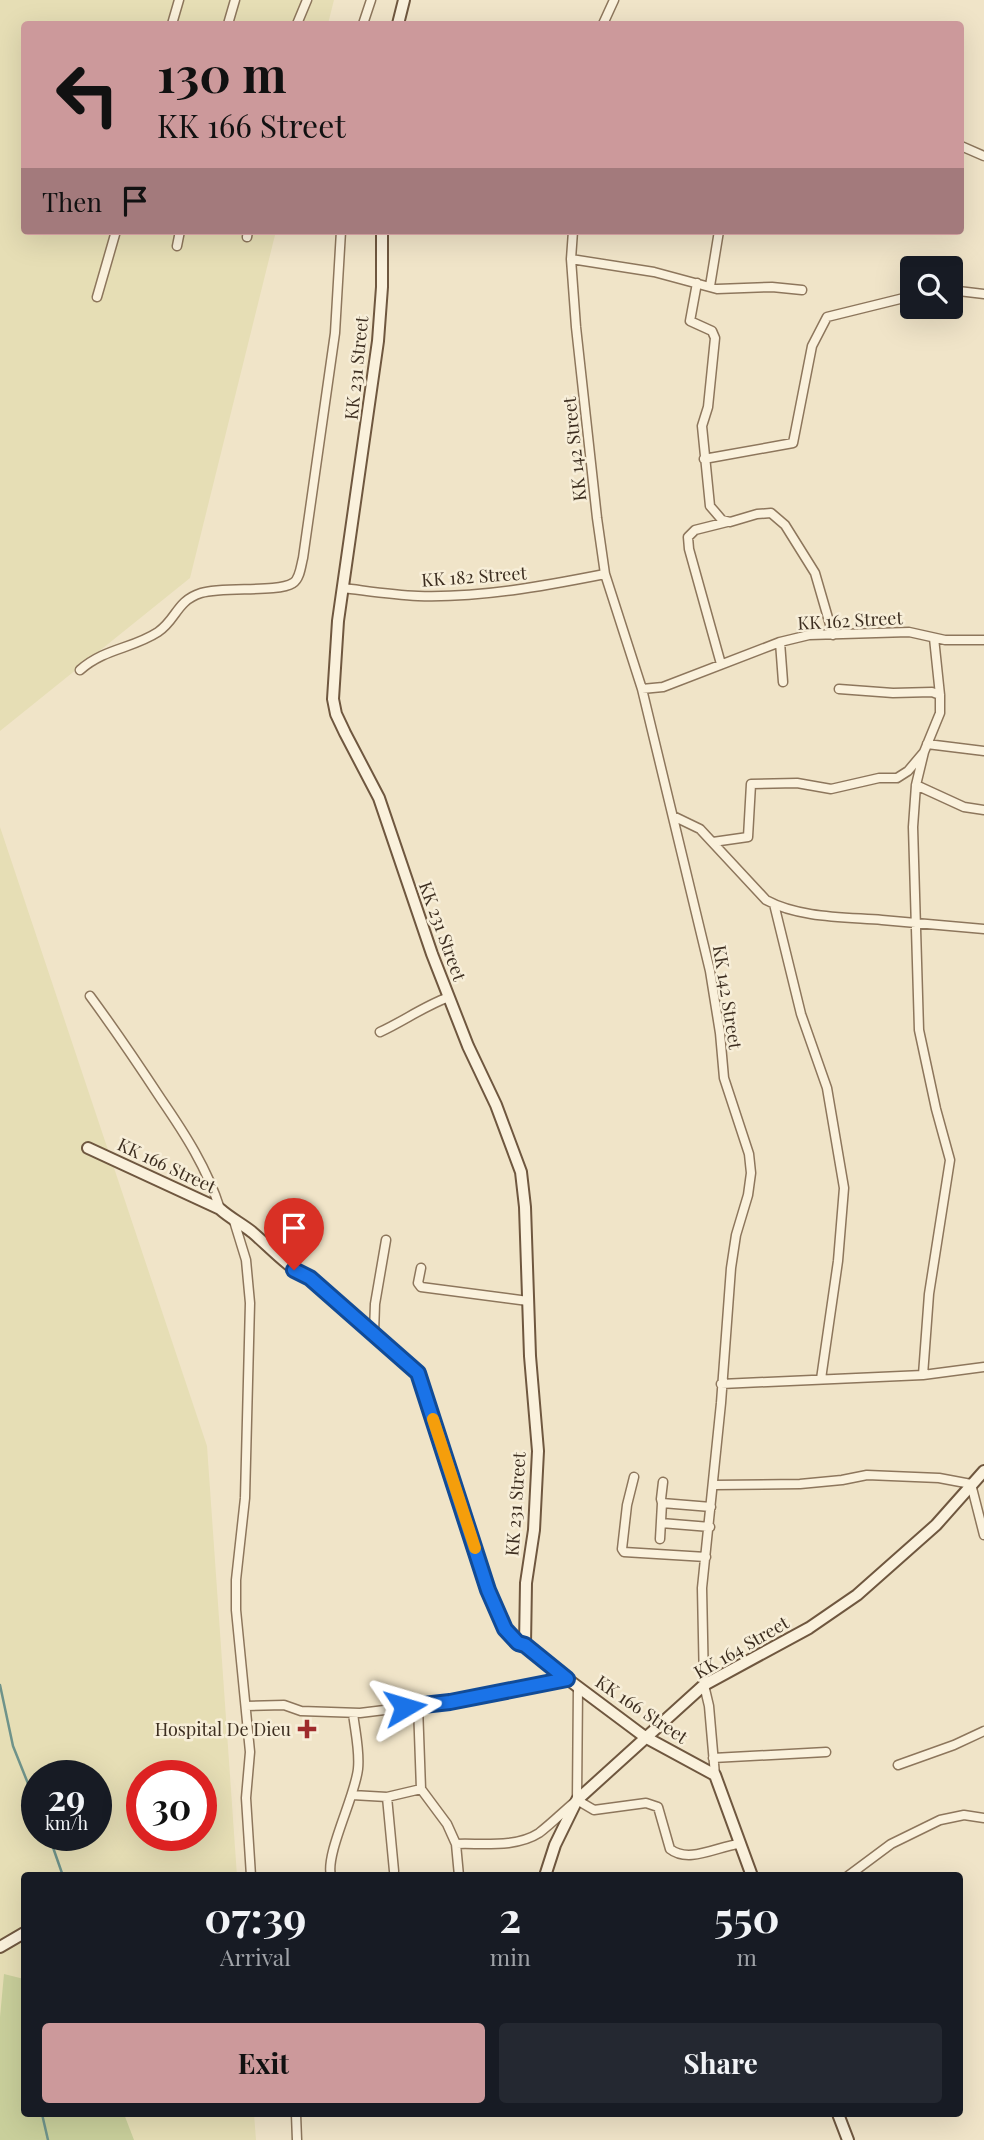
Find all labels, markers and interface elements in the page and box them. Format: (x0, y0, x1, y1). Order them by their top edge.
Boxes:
text: 130 m (157, 40, 287, 105)
icon: left (42, 49, 133, 140)
text: KK 166 Street (157, 103, 346, 146)
icon: arrive (116, 182, 154, 220)
text: Then (42, 184, 102, 219)
map controls (900, 256, 963, 319)
button: search (900, 256, 963, 319)
street label: KK 231 Street (339, 314, 373, 421)
street label: KK 142 Street (557, 395, 591, 502)
street label: KK 182 Street (421, 560, 528, 592)
street label: KK 162 Street (797, 605, 904, 635)
street label: KK 231 Street (414, 878, 472, 985)
street label: KK 142 Street (708, 943, 748, 1051)
street label: KK 166 Street (114, 1132, 221, 1199)
pin (264, 1198, 324, 1270)
icon: arrive (275, 1209, 313, 1247)
street label: KK 231 Street (499, 1451, 531, 1557)
street label: KK 164 Street (689, 1610, 793, 1684)
street label: KK 166 Street (591, 1669, 693, 1749)
position arrow (368, 1670, 442, 1744)
place label: Hospital De Dieu (155, 1717, 292, 1741)
marker: Hospital De Dieu (297, 1719, 317, 1739)
speed limit sign: 30 (126, 1760, 217, 1851)
text: 29 (48, 1773, 85, 1820)
text: km/h (45, 1811, 88, 1835)
text: 07:39 (204, 1888, 306, 1944)
text: 2 (499, 1888, 521, 1944)
text: 550 (714, 1888, 780, 1944)
text: Arrival (220, 1941, 291, 1972)
text: min (490, 1941, 531, 1972)
text: m (737, 1941, 757, 1972)
button: Exit (42, 2023, 485, 2103)
button: Share (499, 2023, 942, 2103)

